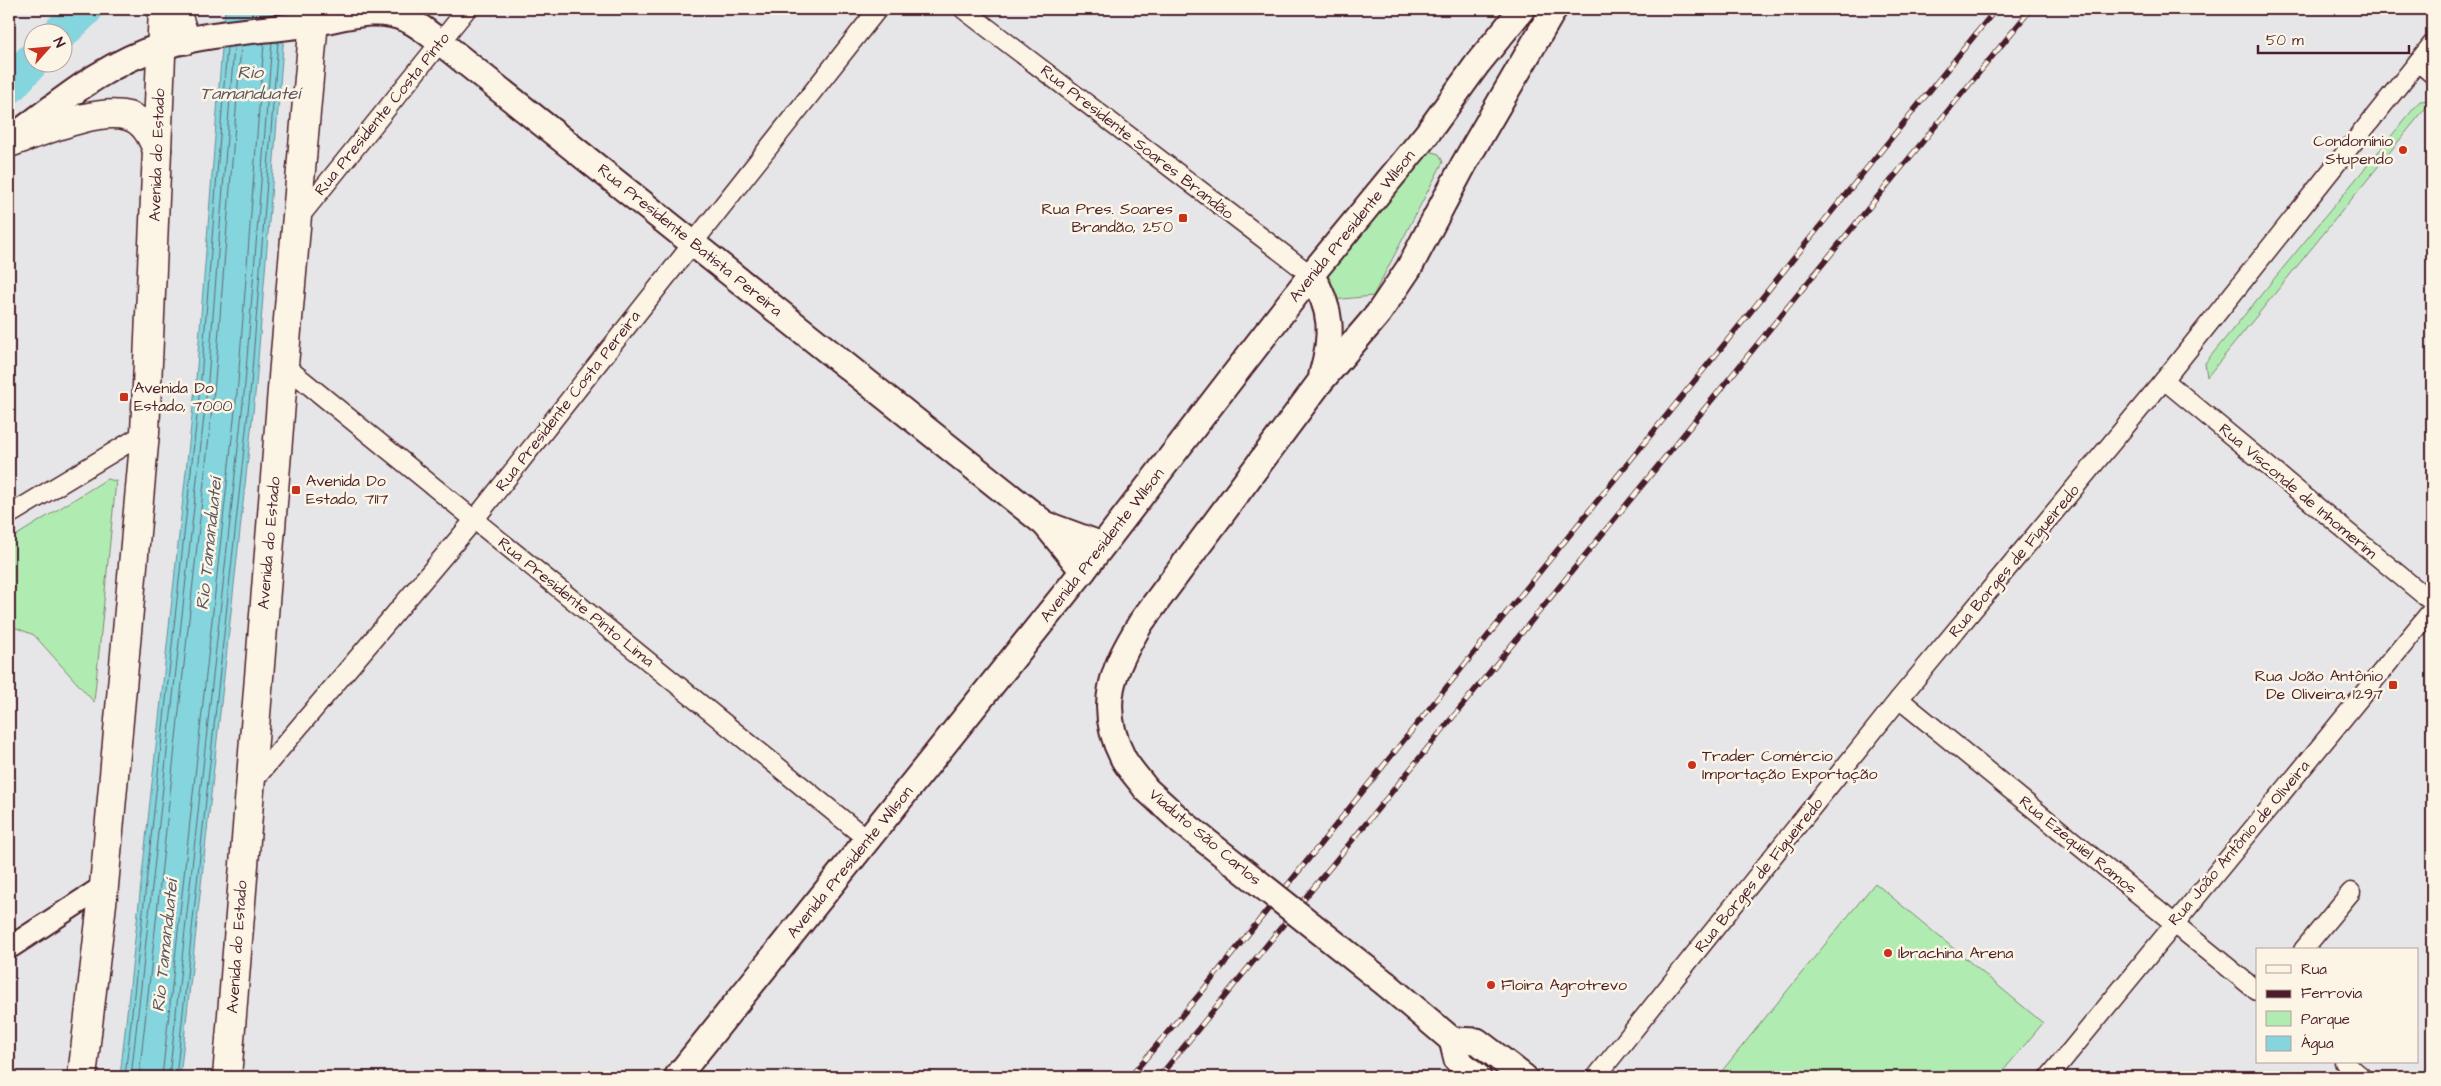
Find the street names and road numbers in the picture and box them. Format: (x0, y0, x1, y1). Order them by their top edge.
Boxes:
street label: Rua Presidente Costa Pinto (309, 28, 455, 200)
street label: Rua Presidente Soares Brandão (1036, 60, 1238, 224)
street label: Avenida do Estado (144, 88, 170, 222)
street label: Avenida Presidente Wilson (1284, 145, 1420, 307)
street label: Rua Presidente Batista Pereira (593, 159, 787, 321)
street label: Rua Presidente Costa Pereira (490, 306, 646, 496)
street label: Rua Visconde de Inhomerim (2214, 418, 2382, 564)
street label: Avenida Presidente Wilson (1035, 463, 1169, 627)
street label: Avenida do Estado (252, 476, 286, 610)
street label: Rua Borges de Figueiredo (1943, 480, 2085, 643)
street label: Rua Presidente Pinto Lima (493, 532, 659, 672)
street label: Rua João Antônio de Oliveira (2163, 756, 2315, 930)
street label: Avenida Presidente Wilson (782, 781, 918, 943)
street label: Viaduto São Carlos (1144, 783, 1266, 891)
street label: Rua Ezequiel Ramos (2015, 791, 2141, 899)
street label: Rua Borges de Figueiredo (1690, 793, 1829, 958)
street label: Avenida do Estado (221, 880, 253, 1014)

